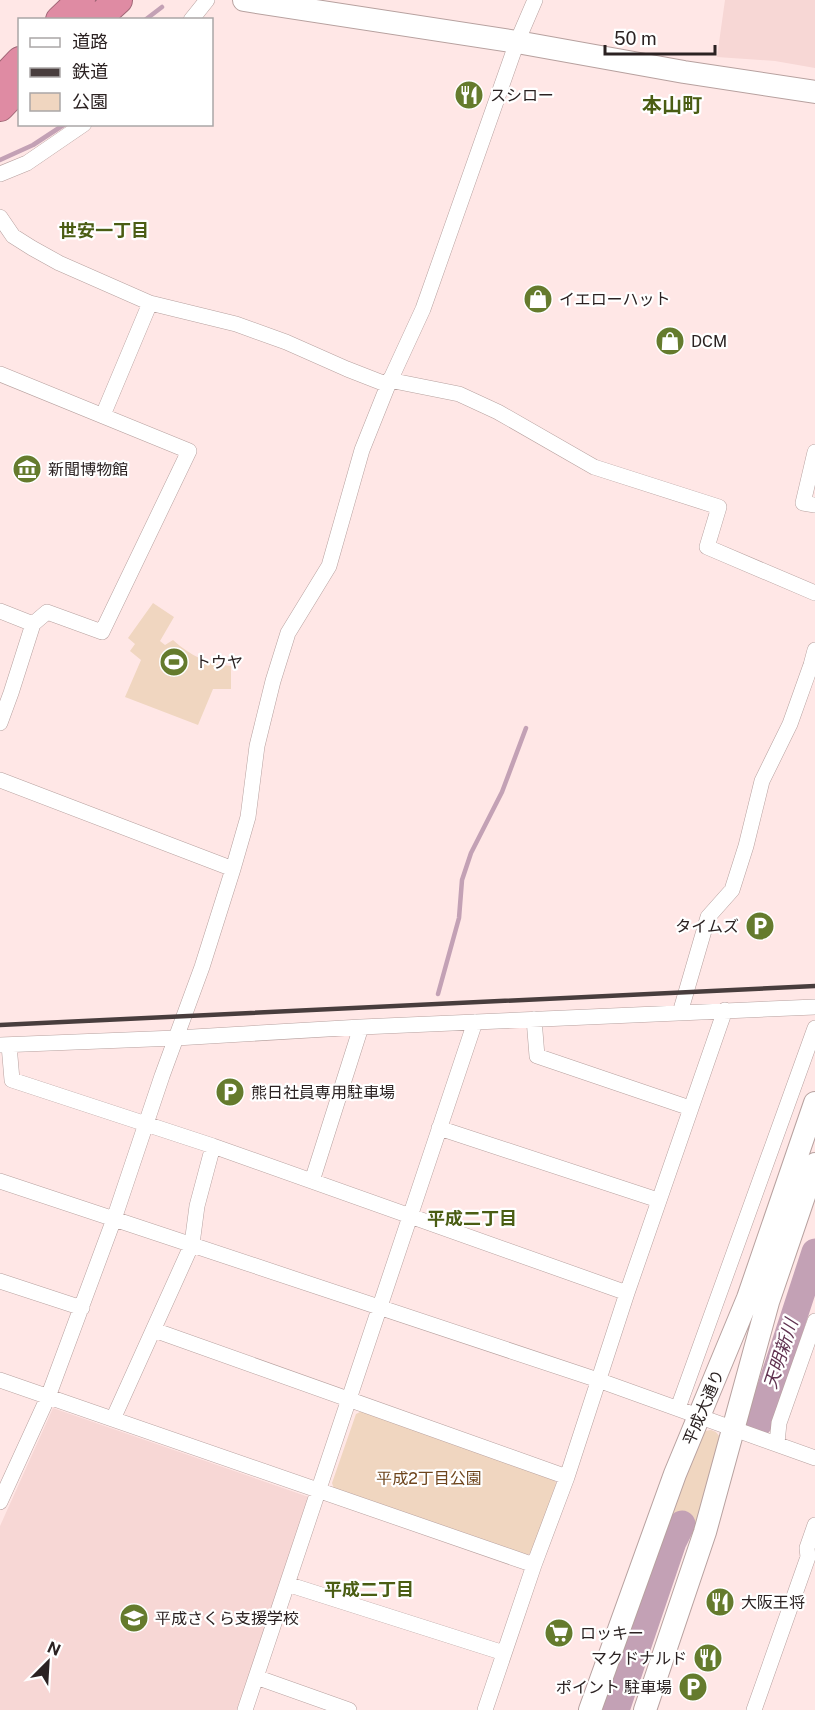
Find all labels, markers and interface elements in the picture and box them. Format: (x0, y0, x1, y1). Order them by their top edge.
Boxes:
legend (18, 18, 213, 126)
scale bar (605, 18, 714, 56)
text: 50 m (614, 28, 657, 49)
text: 道路 (72, 31, 108, 52)
text: 鉄道 (72, 61, 108, 82)
restaurant icon: スシロー (453, 79, 485, 111)
place label: スシロー (490, 86, 554, 105)
text: 公園 (72, 91, 108, 112)
district label: 本山町 (642, 93, 702, 117)
district label: 世安一丁目 (59, 220, 149, 241)
shop icon: イエローハット (522, 283, 554, 315)
place label: イエローハット (559, 290, 671, 309)
shop icon: DCM (654, 325, 686, 357)
place label: DCM (691, 332, 727, 351)
museum icon: 新聞博物館 (11, 453, 43, 485)
place label: 新聞博物館 (48, 460, 128, 479)
sports icon: トウヤ (158, 646, 190, 678)
place label: トウヤ (195, 653, 243, 672)
parking icon: タイムズ (744, 910, 776, 942)
place label: タイムズ (675, 917, 739, 936)
parking icon: 熊日社員専用駐車場 (214, 1076, 246, 1108)
place label: 熊日社員専用駐車場 (251, 1083, 395, 1102)
district label: 平成二丁目 (427, 1208, 517, 1229)
water label: 天明新川 (759, 1314, 802, 1391)
street label: 平成大通り (679, 1367, 728, 1448)
park label: 平成2丁目公園 (376, 1469, 482, 1488)
district label: 平成二丁目 (324, 1579, 414, 1600)
restaurant icon: 大阪王将 (704, 1586, 736, 1618)
place label: 大阪王将 (741, 1593, 805, 1612)
school or university icon: 平成さくら支援学校 (118, 1602, 150, 1634)
place label: 平成さくら支援学校 (155, 1609, 299, 1628)
supermarket icon: ロッキー (543, 1617, 575, 1649)
place label: ロッキー (580, 1624, 644, 1643)
north arrow (18, 1632, 78, 1692)
text: N (44, 1638, 63, 1660)
restaurant icon: マクドナルド (692, 1642, 724, 1674)
place label: マクドナルド (591, 1649, 687, 1668)
parking icon: ポイント 駐車場 (677, 1671, 709, 1703)
place label: ポイント 駐車場 (556, 1678, 672, 1697)

